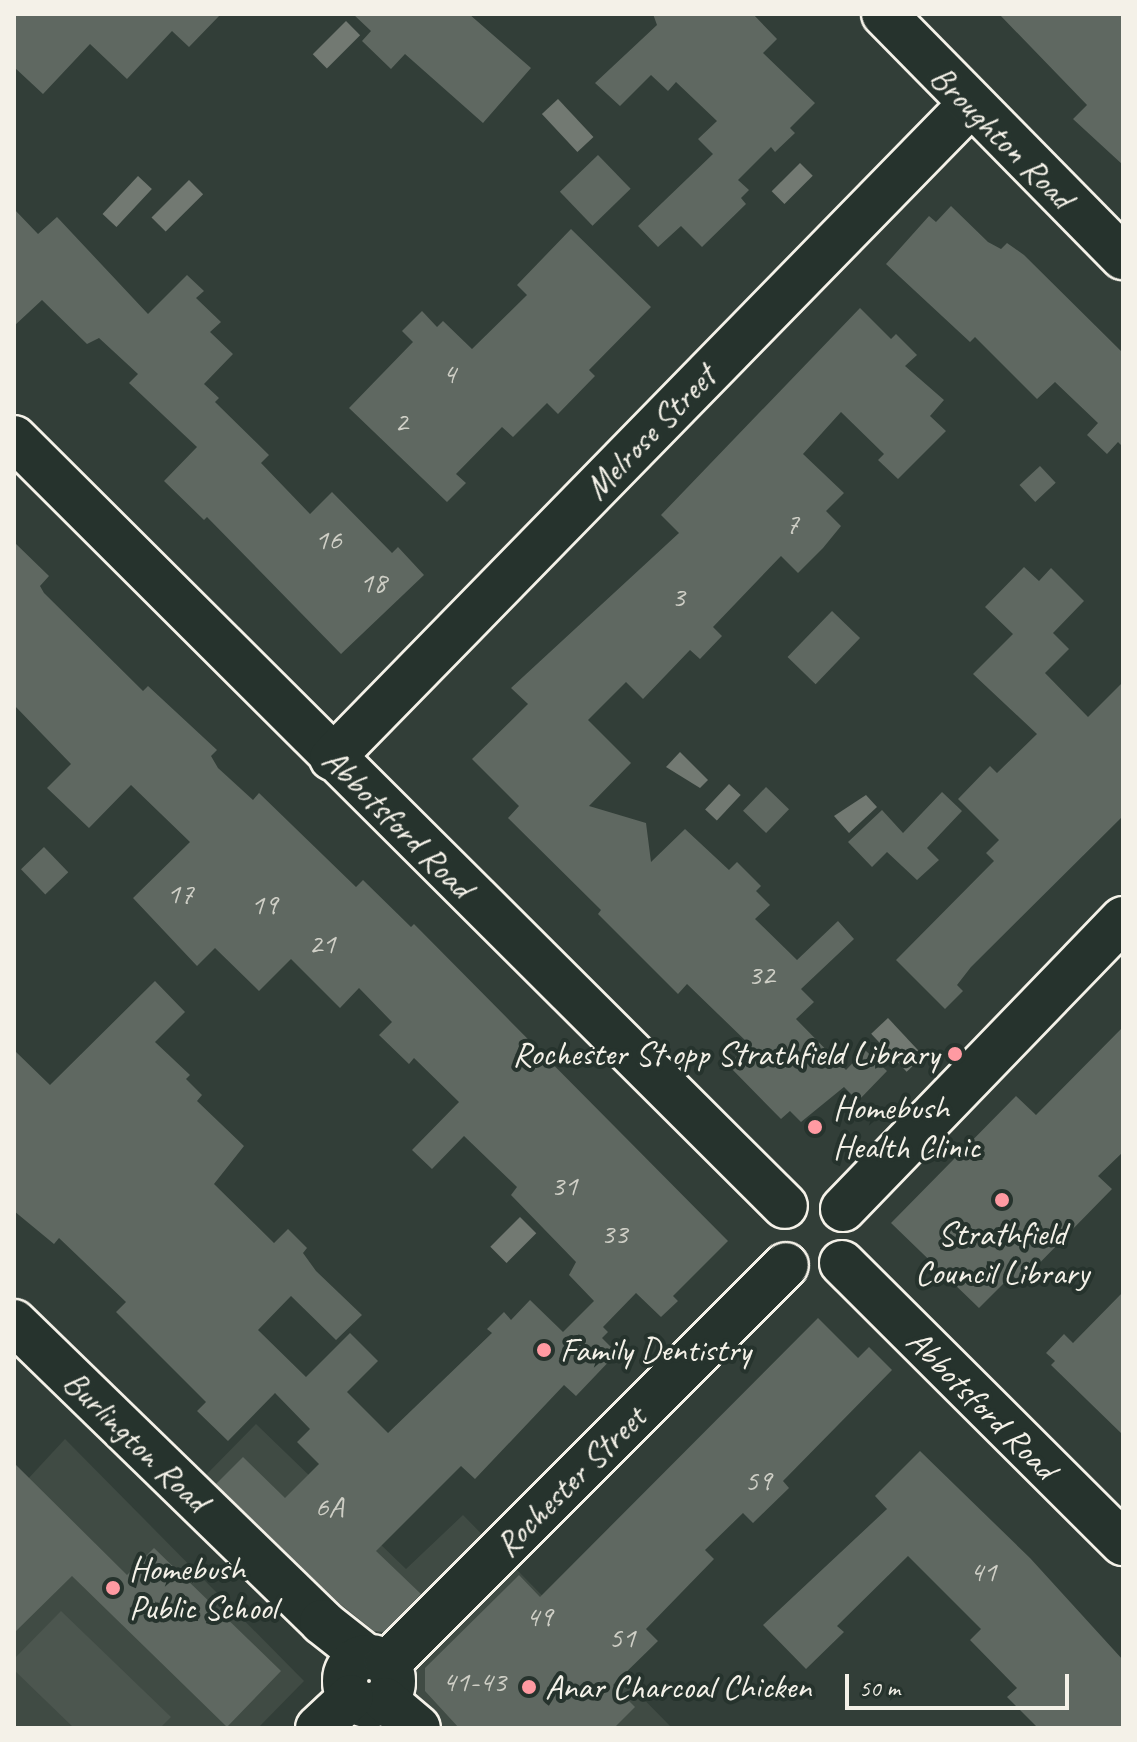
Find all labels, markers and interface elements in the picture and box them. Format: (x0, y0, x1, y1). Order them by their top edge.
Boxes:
street label: Broughton Road (922, 57, 1082, 217)
house number: 4 (442, 355, 456, 391)
street label: Melrose Street (576, 356, 724, 508)
house number: 2 (394, 403, 408, 439)
house number: 7 (785, 505, 799, 541)
house number: 16 (315, 521, 341, 557)
house number: 18 (360, 564, 386, 600)
house number: 3 (671, 578, 685, 614)
street label: Abbotsford Road (315, 740, 481, 906)
house number: 17 (167, 875, 193, 911)
house number: 19 (251, 886, 277, 922)
house number: 21 (309, 925, 335, 961)
house number: 32 (748, 956, 774, 992)
place label: Rochester St opp Strathfield Library (511, 1034, 939, 1074)
marker: Rochester St opp Strathfield Library (946, 1045, 964, 1063)
place label: Homebush Health Clinic (833, 1087, 980, 1166)
marker: Homebush Health Clinic (804, 1116, 826, 1138)
house number: 31 (551, 1167, 577, 1203)
marker: Strathfield Council Library (993, 1191, 1011, 1209)
place label: Strathfield Council Library (915, 1213, 1089, 1292)
house number: 33 (601, 1215, 627, 1251)
street label: Abbotsford Road (899, 1321, 1065, 1487)
place label: Family Dentistry (560, 1330, 751, 1370)
marker: Family Dentistry (535, 1341, 553, 1359)
street label: Burlington Road (55, 1362, 217, 1520)
street label: Rochester Street (486, 1397, 654, 1565)
house number: 59 (745, 1462, 771, 1498)
house number: 6A (315, 1488, 343, 1524)
place label: Homebush Public School (129, 1548, 277, 1628)
house number: 41 (970, 1553, 996, 1589)
marker: Homebush Public School (104, 1579, 122, 1597)
house number: 49 (526, 1598, 552, 1634)
house number: 51 (609, 1619, 635, 1655)
scale bar (849, 1658, 1073, 1708)
house number: 41-43 (442, 1663, 506, 1699)
place label: Anar Charcoal Chicken (545, 1667, 813, 1707)
text: 50 m (859, 1673, 900, 1703)
marker: Anar Charcoal Chicken (520, 1678, 538, 1696)

